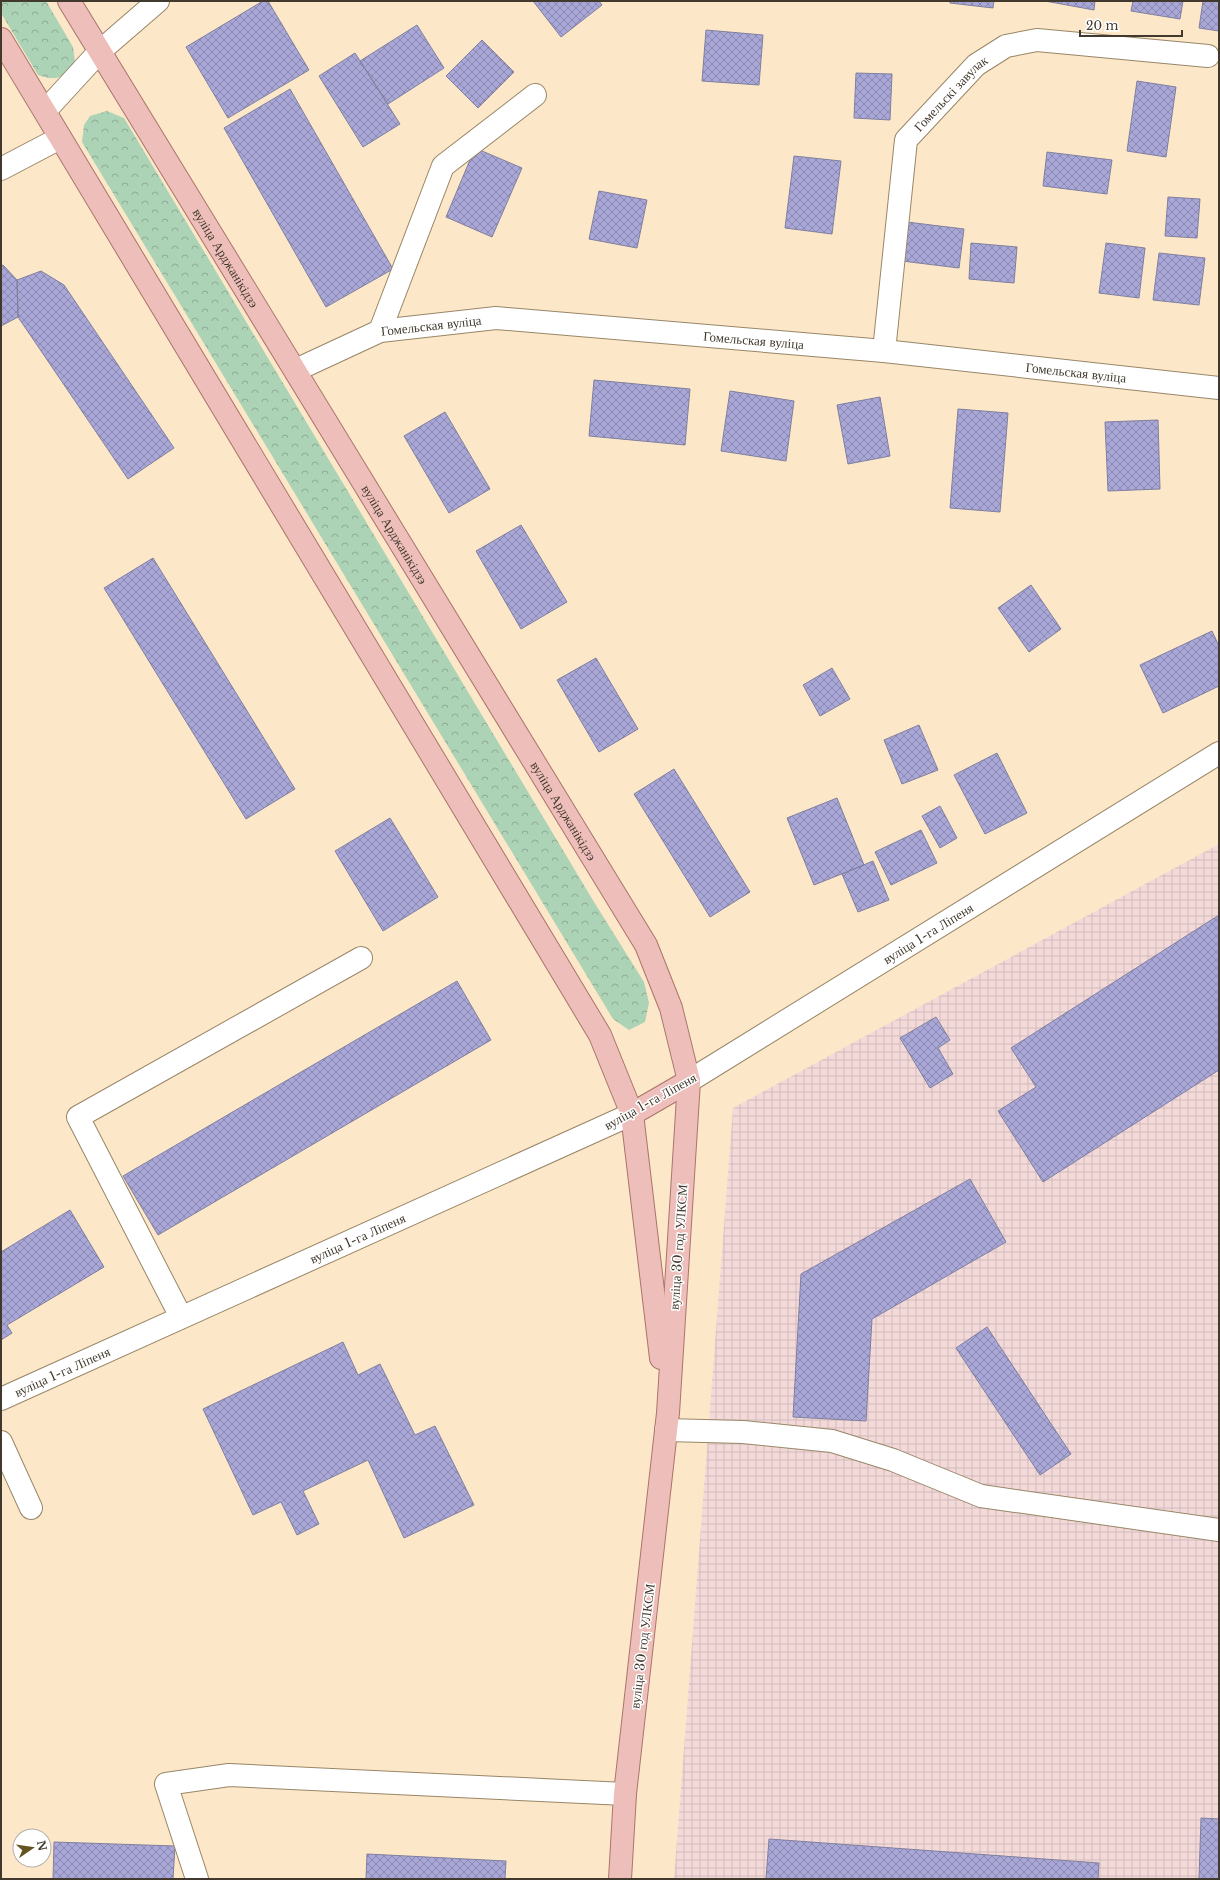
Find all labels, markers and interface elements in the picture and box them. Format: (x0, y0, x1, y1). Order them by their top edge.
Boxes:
scale bar (1080, 12, 1182, 38)
text: 20 m (1086, 18, 1118, 33)
street label: Гомельскі завулак (910, 51, 992, 135)
street label: вуліца Арджанікідзэ (189, 205, 263, 311)
street label: Гомельская вуліца (380, 312, 482, 340)
street label: Гомельская вуліца (703, 328, 805, 353)
street label: Гомельская вуліца (1025, 359, 1127, 387)
street label: вуліца Арджанікідзэ (358, 482, 432, 588)
street label: вуліца Арджанікідзэ (527, 758, 601, 864)
street label: вуліца 1-га Ліпеня (880, 899, 977, 968)
street label: вуліца 1-га Ліпеня (601, 1069, 699, 1134)
street label: вуліца 30 год УЛКСМ (666, 1183, 691, 1310)
street label: вуліца 1-га Ліпеня (307, 1210, 408, 1267)
street label: вуліца 1-га Ліпеня (12, 1343, 113, 1401)
street label: вуліца 30 год УЛКСМ (626, 1582, 659, 1710)
north arrow (12, 1828, 52, 1868)
text: N (34, 1839, 50, 1853)

